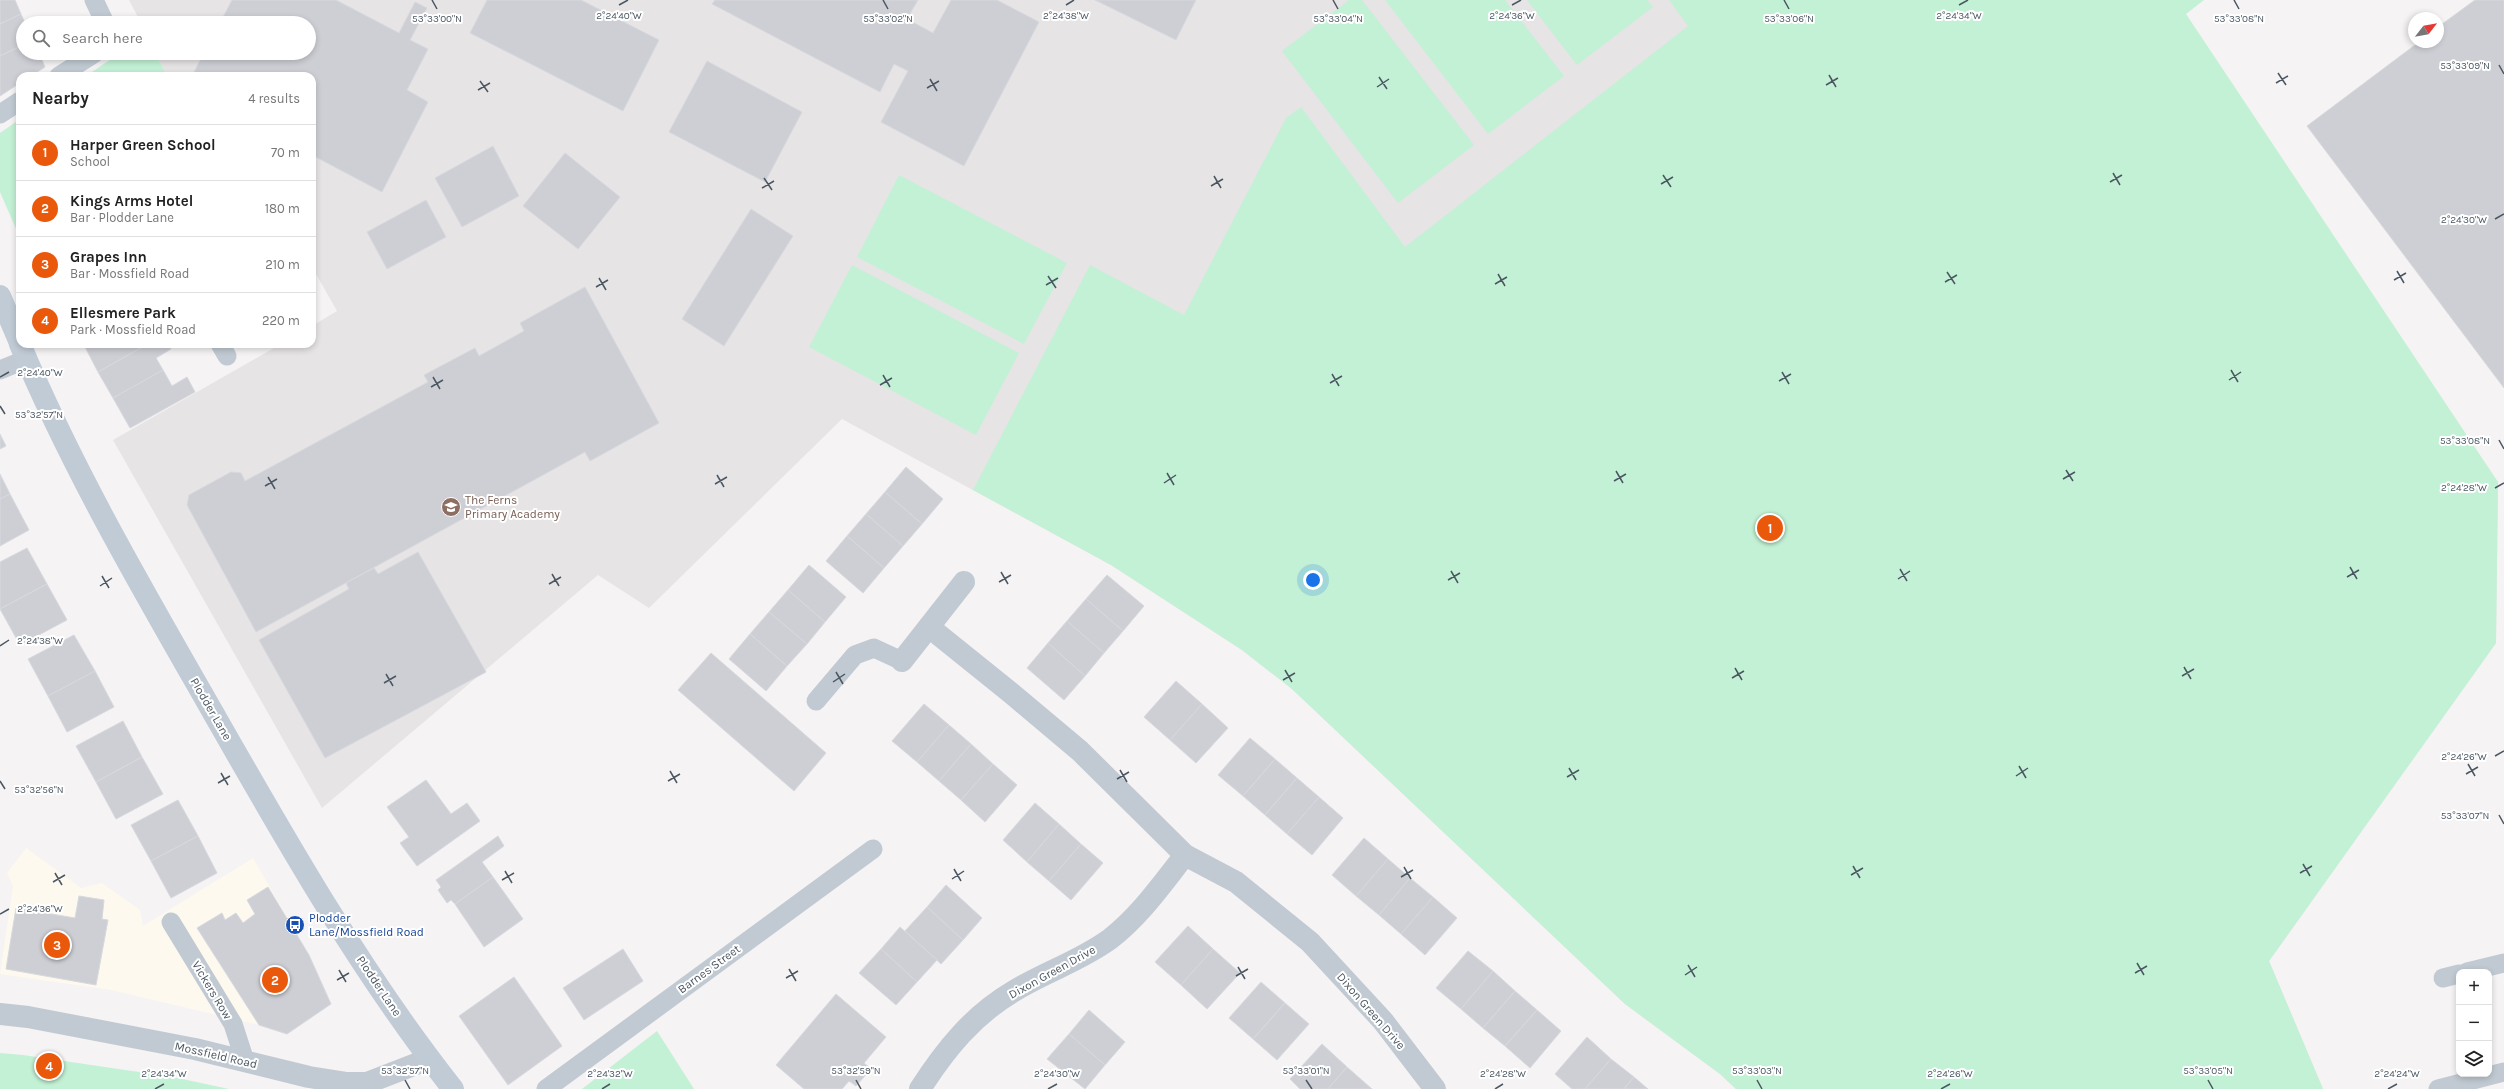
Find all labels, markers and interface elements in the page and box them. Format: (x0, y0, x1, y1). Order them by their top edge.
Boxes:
text: 2°24'40"W (596, 10, 642, 22)
text: 2°24'38"W (1043, 10, 1089, 22)
text: 2°24'36"W (1489, 10, 1535, 22)
text: 2°24'34"W (1936, 10, 1982, 22)
north arrow (2408, 12, 2444, 48)
text: 53°33'00"N (412, 13, 462, 25)
text: 53°33'02"N (863, 13, 913, 25)
text: 53°33'04"N (1313, 13, 1363, 25)
text: 53°33'06"N (1764, 13, 1814, 25)
text: 53°33'08"N (2214, 13, 2264, 25)
search box (16, 16, 316, 60)
icon: search (30, 27, 52, 49)
text: Search here (62, 29, 143, 47)
text: 53°33'09"N (2440, 60, 2490, 72)
text: Nearby (32, 88, 89, 108)
text: 4 results (248, 91, 300, 106)
text: Harper Green School (70, 136, 216, 154)
text: 1 (43, 145, 47, 160)
text: 70 m (271, 145, 300, 160)
text: School (70, 154, 110, 169)
text: Kings Arms Hotel (70, 192, 193, 210)
text: 2 (41, 201, 49, 216)
text: 180 m (265, 201, 300, 216)
text: Bar · Plodder Lane (70, 210, 174, 225)
text: 2°24'30"W (2441, 214, 2487, 226)
text: Grapes Inn (70, 248, 147, 266)
text: 3 (41, 257, 49, 272)
text: 210 m (265, 257, 300, 272)
text: Bar · Mossfield Road (70, 266, 190, 281)
text: Ellesmere Park (70, 304, 176, 322)
text: 4 (41, 313, 49, 328)
text: 220 m (262, 313, 300, 328)
text: Park · Mossfield Road (70, 322, 196, 337)
text: 2°24'40"W (17, 367, 63, 379)
text: 53°32'57"N (15, 409, 63, 421)
text: 53°33'08"N (2440, 435, 2490, 447)
text: 2°24'28"W (2441, 482, 2487, 494)
place label: The Ferns Primary Academy (465, 493, 560, 521)
school or university icon: The Ferns Primary Academy (440, 496, 462, 518)
pin: 1 (1757, 513, 1783, 543)
your location (1303, 570, 1323, 590)
text: 2°24'38"W (17, 635, 63, 647)
street label: Plodder Lane (187, 675, 235, 743)
text: 2°24'26"W (2441, 751, 2487, 763)
text: 53°32'56"N (14, 784, 64, 796)
text: 53°33'07"N (2441, 810, 2489, 822)
text: 2°24'36"W (17, 903, 63, 915)
place label: Plodder Lane/Mossfield Road (309, 911, 424, 939)
bus stop icon: Plodder Lane/Mossfield Road (284, 914, 306, 936)
pin: 3 (44, 930, 70, 960)
street label: Barnes Street (675, 941, 743, 996)
street label: Dixon Green Drive (1006, 942, 1098, 1002)
street label: Plodder Lane (354, 953, 404, 1019)
street label: Vickers Row (189, 958, 235, 1022)
pin: 2 (262, 965, 288, 995)
map controls (2456, 969, 2492, 1077)
button: + (2456, 969, 2492, 1005)
street label: Dixon Green Drive (1334, 970, 1408, 1052)
button: − (2456, 1005, 2492, 1041)
street label: Mossfield Road (173, 1039, 259, 1071)
button: layers (2456, 1041, 2492, 1077)
pin: 4 (36, 1051, 62, 1081)
text: 53°32'57"N (381, 1065, 429, 1077)
text: 53°32'59"N (831, 1065, 881, 1077)
text: 53°33'01"N (1282, 1065, 1330, 1077)
text: 53°33'03"N (1732, 1065, 1782, 1077)
text: 53°33'05"N (2183, 1065, 2233, 1077)
text: 2°24'34"W (141, 1068, 187, 1080)
text: 2°24'32"W (587, 1068, 633, 1080)
text: 2°24'30"W (1034, 1068, 1080, 1080)
text: 2°24'28"W (1480, 1068, 1526, 1080)
text: 2°24'26"W (1927, 1068, 1973, 1080)
text: 2°24'24"W (2374, 1068, 2420, 1080)

